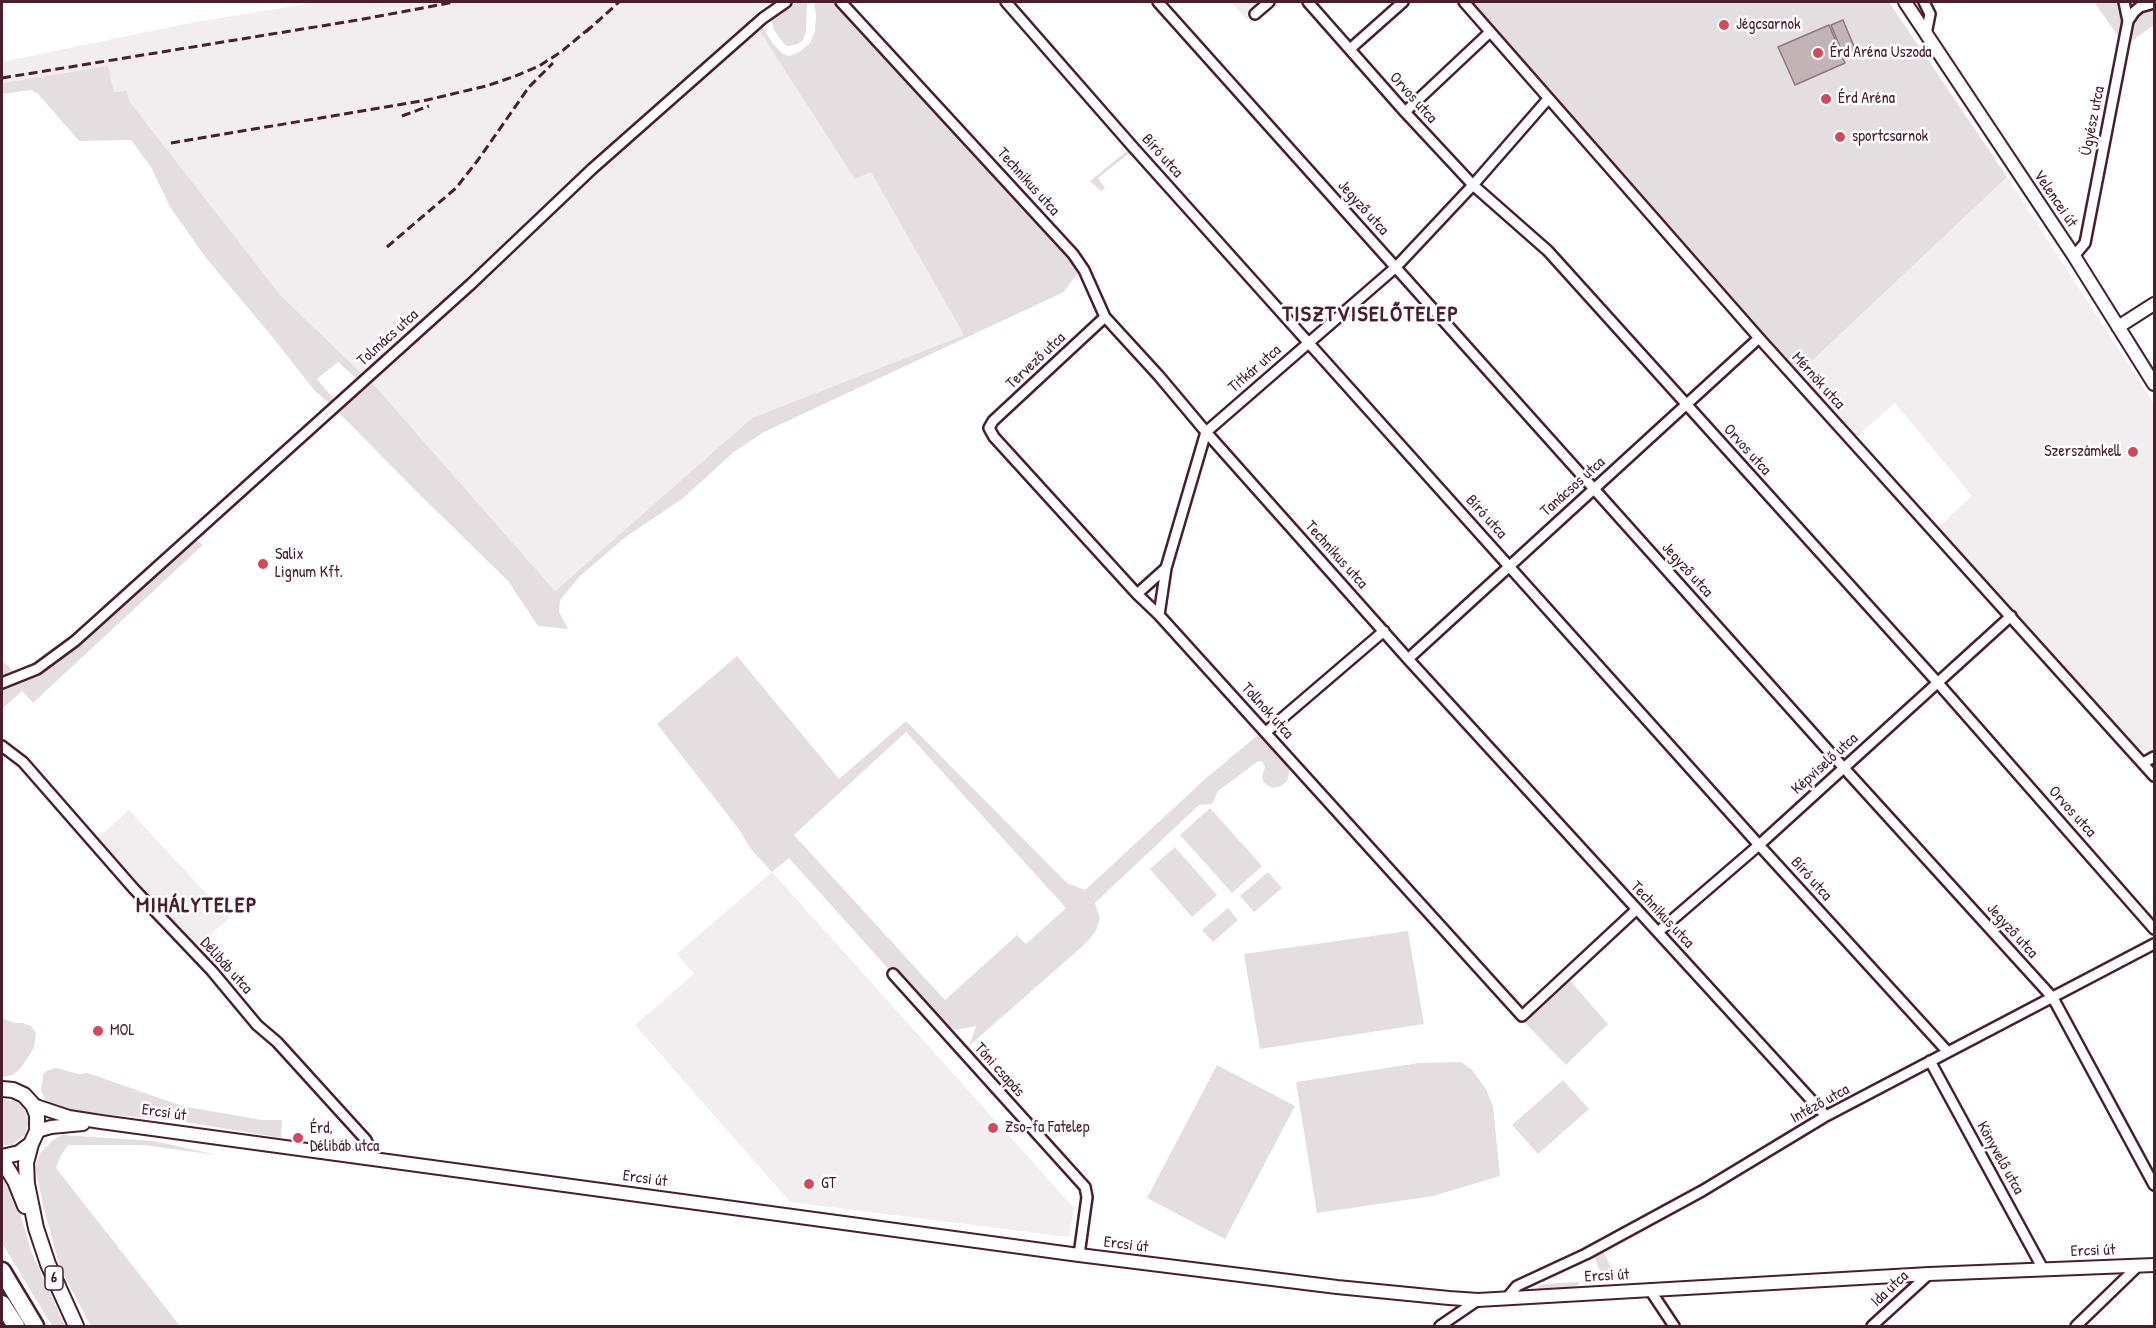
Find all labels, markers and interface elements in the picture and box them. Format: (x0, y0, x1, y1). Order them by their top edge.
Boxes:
place label: Jégcsarnok (1736, 15, 1801, 35)
marker: Jégcsarnok (1717, 18, 1731, 32)
place label: Érd Aréna Uszoda (1830, 43, 1931, 63)
marker: Érd Aréna Uszoda (1811, 46, 1825, 60)
street label: Orvos utca (1385, 68, 1441, 128)
street label: Ügyész utca (2077, 85, 2109, 157)
place label: Érd Aréna (1838, 89, 1895, 109)
marker: Érd Aréna (1819, 92, 1833, 106)
place label: sportcsarnok (1852, 127, 1928, 147)
street label: Bíró utca (1137, 130, 1187, 182)
marker: sportcsarnok (1833, 130, 1847, 144)
street label: Technikus utca (992, 144, 1064, 220)
street label: Velencei út (2029, 167, 2081, 231)
street label: Jegyző utca (1333, 176, 1393, 240)
district label: TISZTVISELŐTELEP (1282, 302, 1460, 328)
street label: Tolmács utca (353, 306, 423, 370)
street label: Tervező utca (1002, 329, 1070, 393)
street label: Titkár utca (1225, 341, 1285, 397)
street label: Mérnök utca (1787, 348, 1849, 414)
street label: Orvos utca (1719, 420, 1775, 480)
place label: Szerszámkell (2044, 442, 2121, 462)
marker: Szerszámkell (2126, 445, 2140, 459)
street label: Tanácsos utca (1537, 453, 1609, 521)
street label: Bíró utca (1461, 491, 1511, 543)
street label: Technikus utca (1300, 517, 1372, 593)
street label: Jegyző utca (1657, 538, 1717, 602)
place label: Salix Lignum Kft. (275, 545, 343, 583)
marker: Salix Lignum Kft. (256, 557, 270, 571)
street label: Tollnok utca (1237, 679, 1297, 743)
street label: Képviselő utca (1788, 729, 1862, 799)
street label: Orvos utca (2044, 782, 2100, 842)
street label: Bíró utca (1786, 853, 1836, 905)
street label: Technikus utca (1626, 877, 1698, 953)
district label: MIHÁLYTELEP (136, 893, 258, 919)
street label: Jegyző utca (1982, 899, 2042, 963)
street label: Délibáb utca (196, 934, 256, 998)
place label: MOL (110, 1021, 134, 1041)
marker: MOL (91, 1024, 105, 1038)
street label: Tóni csapás (970, 1039, 1028, 1101)
street label: Intéző utca (1787, 1080, 1853, 1128)
street label: Ercsi út (140, 1100, 188, 1126)
place label: Zso-fa Fatelep (1005, 1118, 1089, 1138)
street label: Könyvelő utca (1972, 1118, 2028, 1198)
place label: Érd, Délibáb utca (310, 1119, 379, 1157)
marker: Zso-fa Fatelep (986, 1121, 1000, 1135)
marker: Érd, Délibáb utca (291, 1131, 305, 1145)
street label: Ercsi út (621, 1166, 669, 1192)
place label: GT (821, 1174, 836, 1194)
marker: GT (802, 1177, 816, 1191)
street label: Ercsi út (1103, 1233, 1149, 1257)
street label: Ercsi út (2070, 1241, 2116, 1261)
street label: Ercsi út (1584, 1265, 1630, 1287)
road number: 6 (45, 1266, 63, 1290)
street label: Ida utca (1867, 1267, 1913, 1311)

